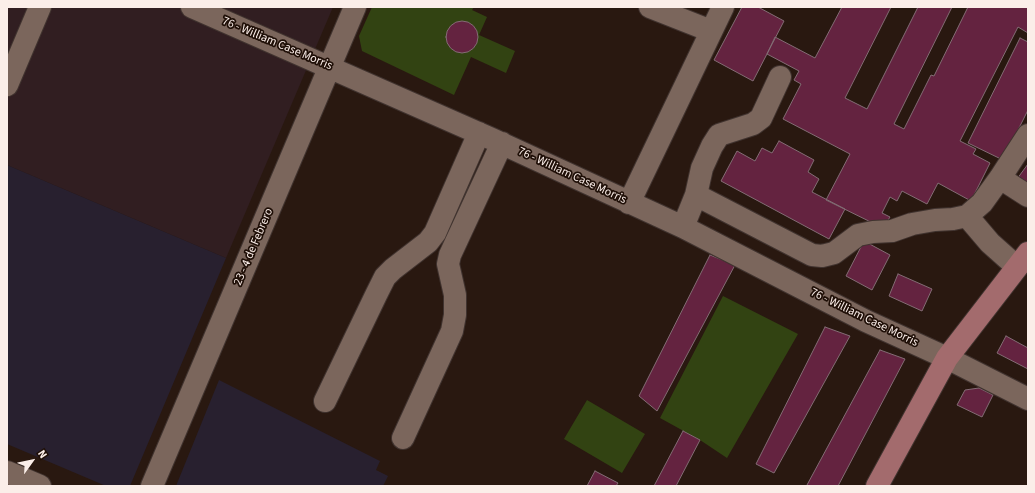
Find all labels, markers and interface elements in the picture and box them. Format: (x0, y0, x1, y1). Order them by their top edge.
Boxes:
street label: 76 - William Case Morris (220, 14, 334, 74)
street label: 76 - William Case Morris (515, 145, 629, 207)
street label: 23 - 4 de Febrero (231, 206, 277, 288)
street label: 76 - William Case Morris (808, 286, 920, 350)
north arrow (12, 441, 52, 481)
text: N (34, 447, 51, 461)

